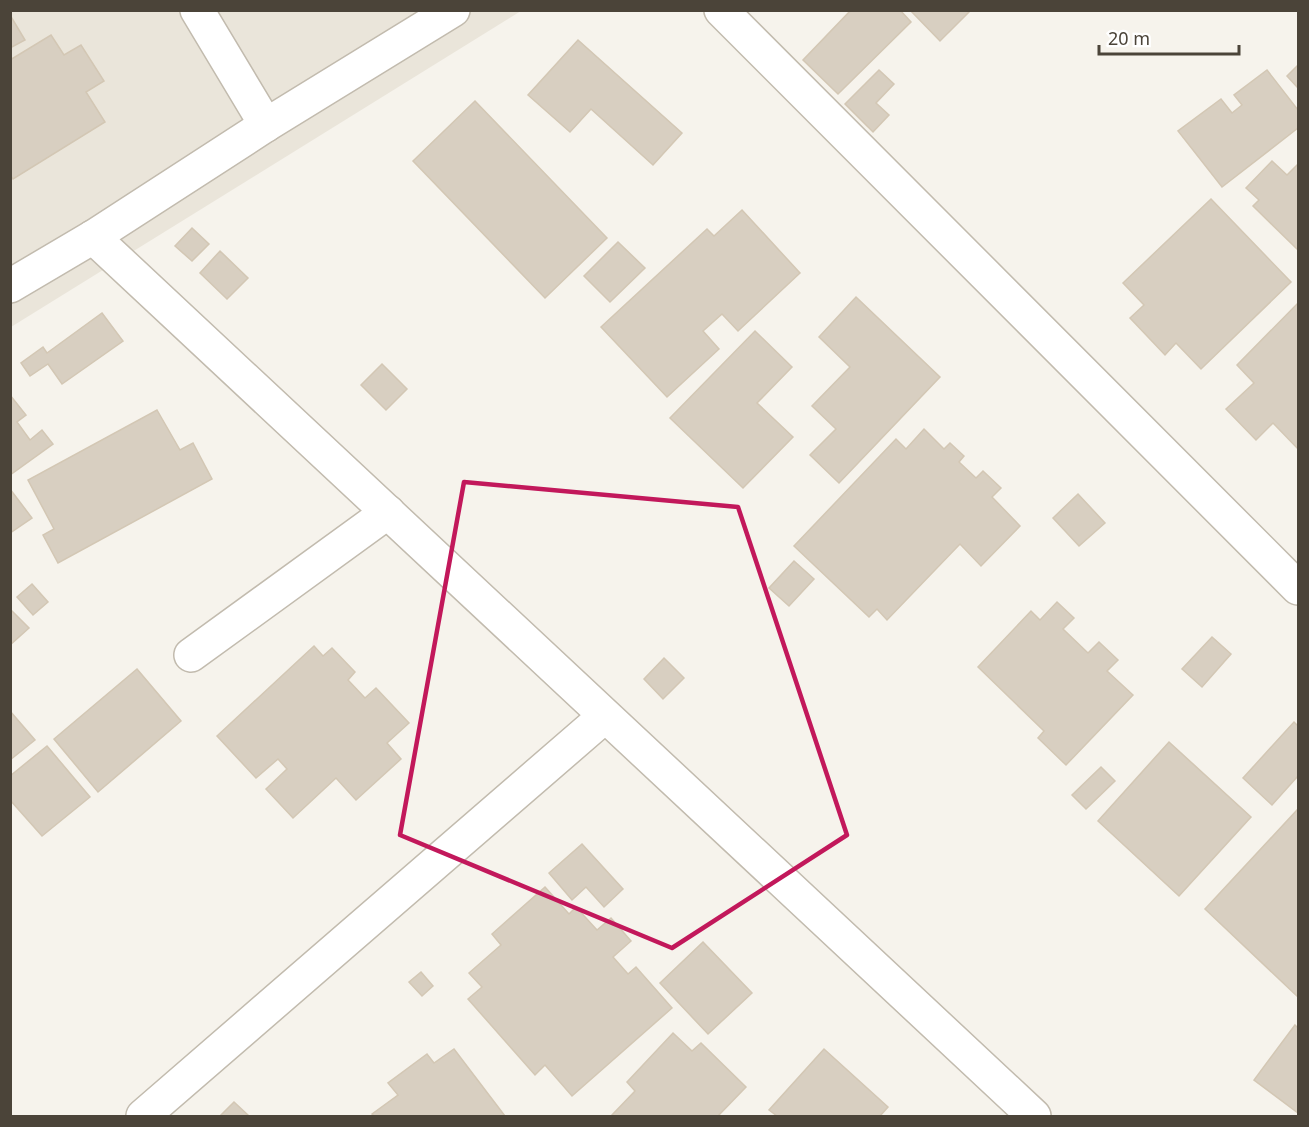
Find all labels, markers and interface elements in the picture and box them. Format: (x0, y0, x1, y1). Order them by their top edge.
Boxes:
scale bar (1099, 18, 1238, 56)
text: 20 m (1108, 26, 1150, 50)

